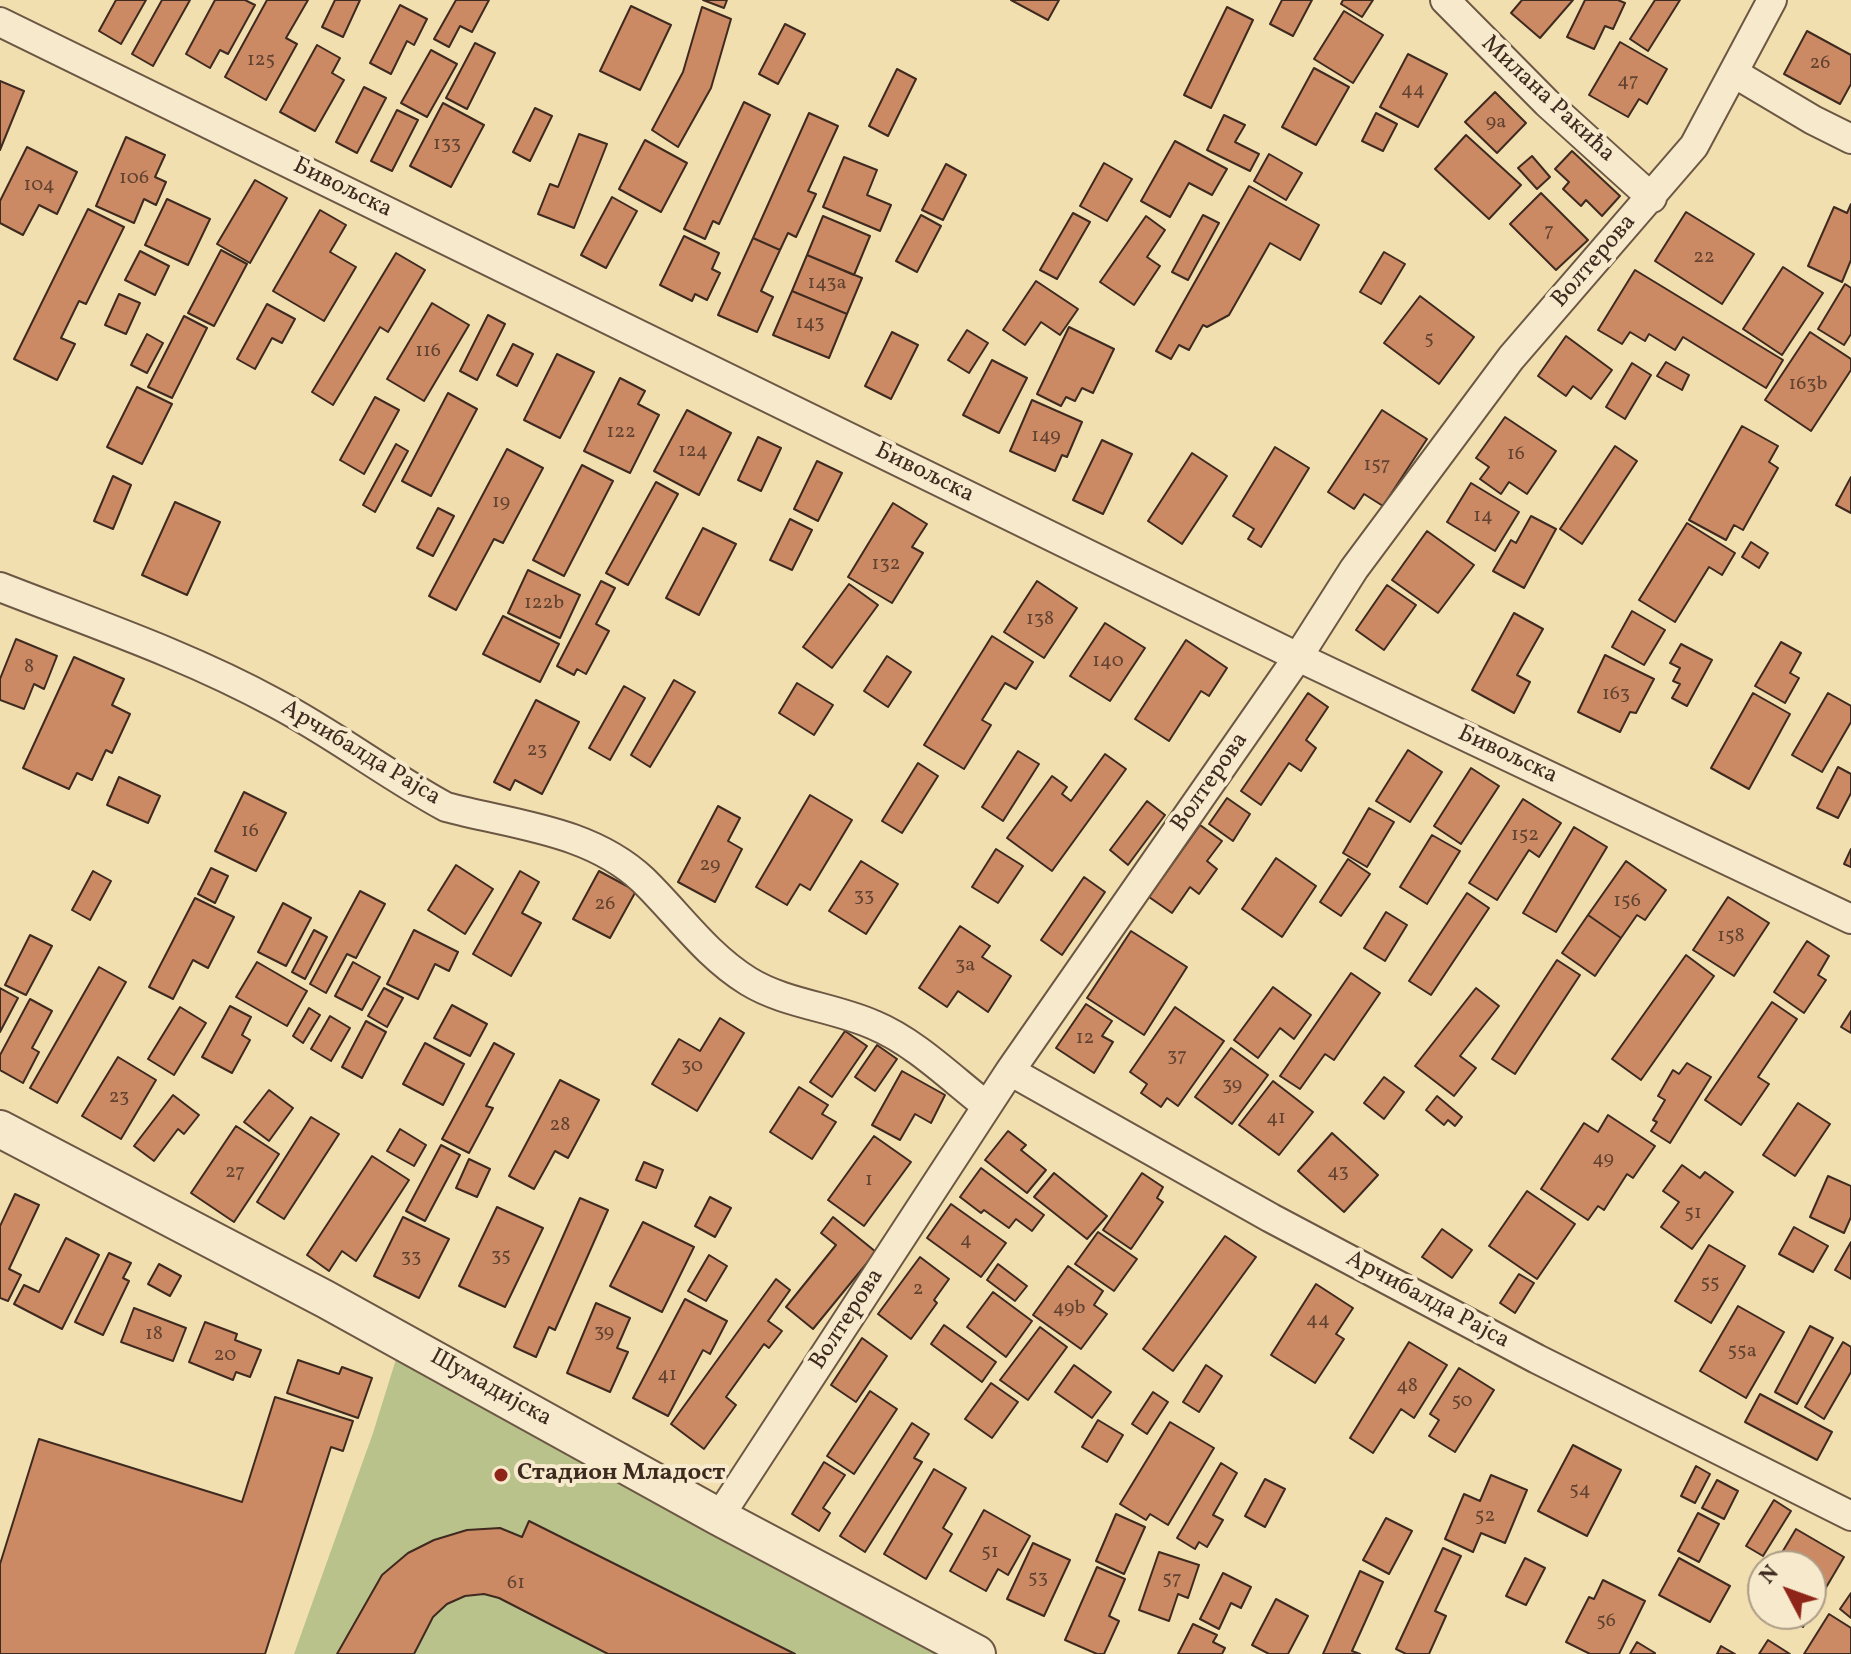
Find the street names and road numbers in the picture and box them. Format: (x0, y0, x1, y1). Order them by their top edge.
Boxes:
street label: Милана Ракића (1474, 30, 1620, 170)
street label: Бивољска (288, 153, 396, 225)
street label: Волтерова (1546, 209, 1644, 315)
street label: Бивољска (870, 438, 978, 510)
street label: Арчибалда Рајса (275, 695, 445, 813)
street label: Бивољска (1453, 720, 1561, 792)
street label: Волтерова (1166, 728, 1256, 838)
street label: Арчибалда Рајса (1340, 1246, 1514, 1356)
street label: Волтерова (805, 1264, 891, 1376)
street label: Шумадијска (424, 1344, 556, 1434)

